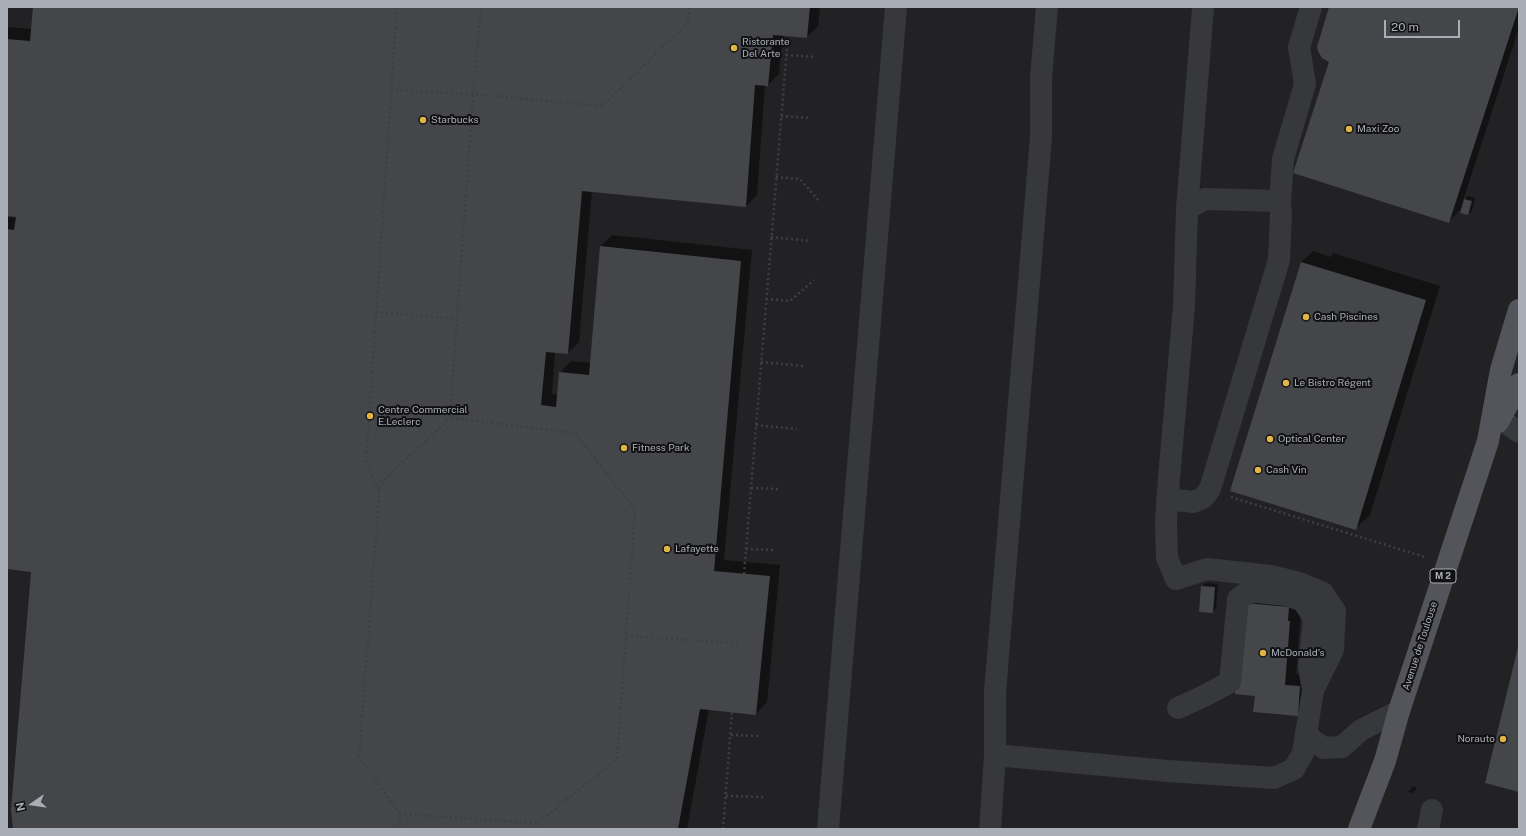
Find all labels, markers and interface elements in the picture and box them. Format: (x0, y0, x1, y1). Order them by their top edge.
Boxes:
scale bar (1386, 12, 1462, 38)
text: 20 m (1391, 20, 1419, 34)
place label: Ristorante Del Arte (742, 36, 790, 60)
marker: Ristorante Del Arte (729, 43, 739, 53)
place label: Starbucks (431, 114, 478, 126)
marker: Starbucks (418, 115, 428, 125)
place label: Maxi Zoo (1357, 123, 1399, 135)
marker: Maxi Zoo (1344, 124, 1354, 134)
place label: Cash Piscines (1314, 311, 1378, 323)
marker: Cash Piscines (1301, 312, 1311, 322)
place label: Le Bistro Régent (1294, 377, 1371, 389)
marker: Le Bistro Régent (1281, 378, 1291, 388)
place label: Centre Commercial E.Leclerc (378, 404, 468, 428)
marker: Centre Commercial E.Leclerc (365, 411, 375, 421)
place label: Optical Center (1278, 433, 1345, 445)
marker: Optical Center (1265, 434, 1275, 444)
place label: Fitness Park (632, 442, 690, 454)
marker: Fitness Park (619, 443, 629, 453)
place label: Cash Vin (1266, 464, 1307, 476)
marker: Cash Vin (1253, 465, 1263, 475)
place label: Lafayette (675, 543, 719, 555)
marker: Lafayette (662, 544, 672, 554)
road number: M 2 (1430, 569, 1456, 583)
street label: Avenue de Toulouse (1400, 600, 1440, 692)
place label: McDonald's (1271, 647, 1324, 659)
marker: McDonald's (1258, 648, 1268, 658)
place label: Norauto (1457, 733, 1495, 745)
marker: Norauto (1498, 734, 1508, 744)
north arrow (12, 784, 52, 824)
text: N (13, 801, 27, 812)

